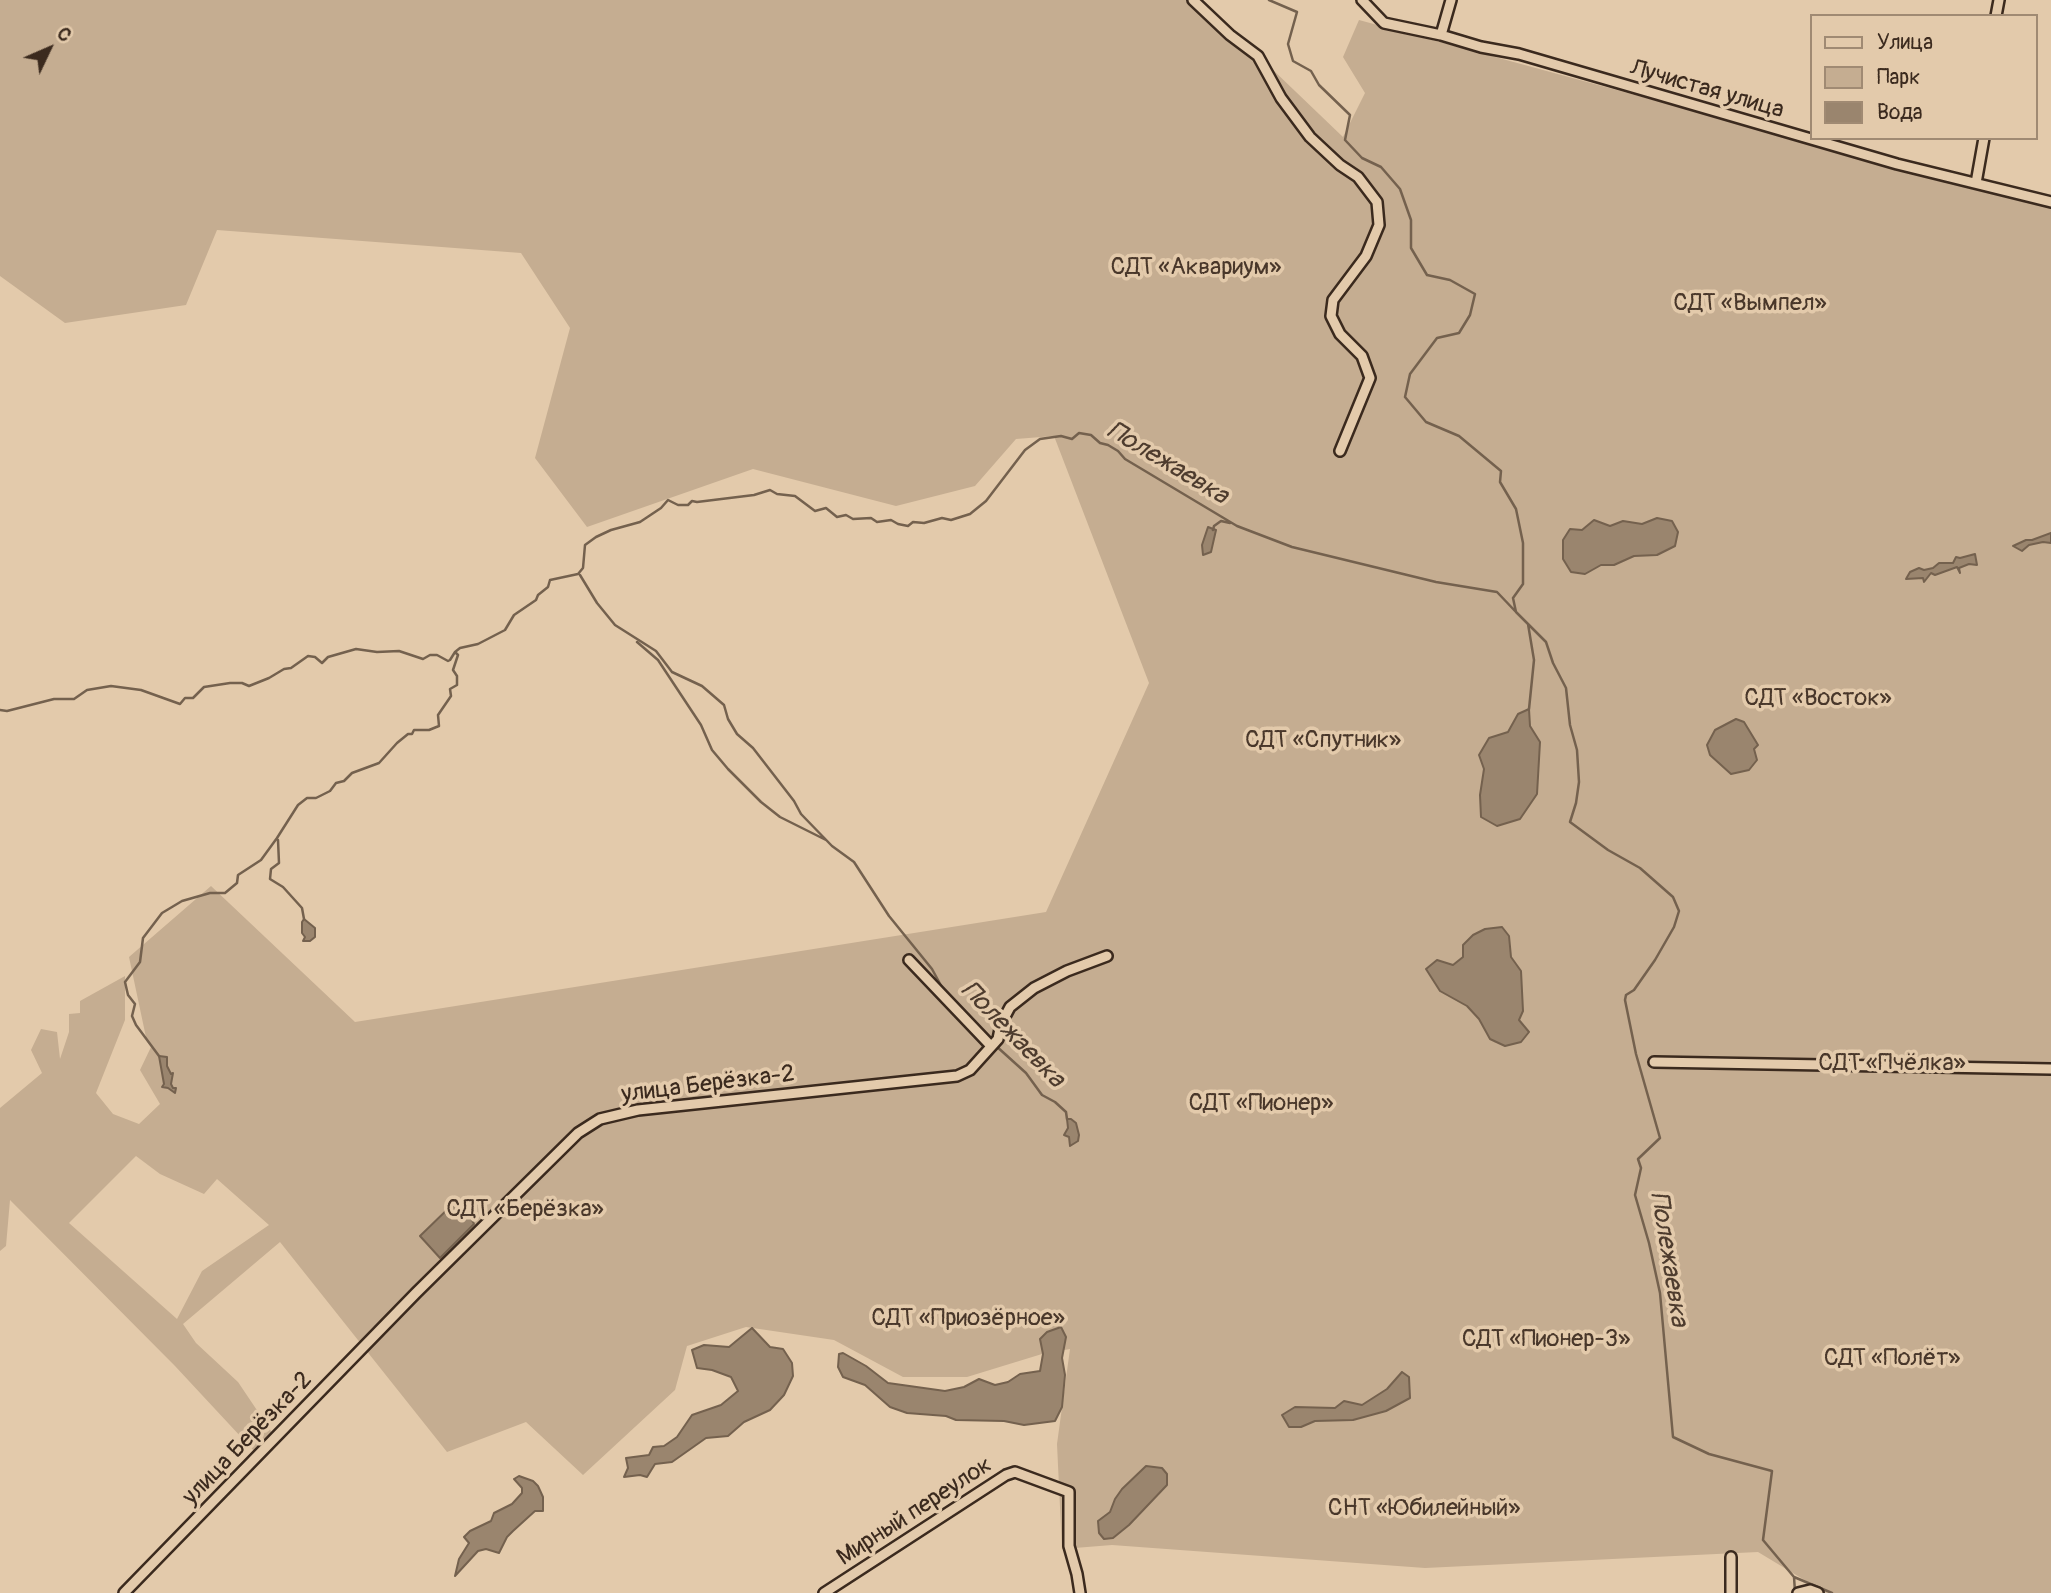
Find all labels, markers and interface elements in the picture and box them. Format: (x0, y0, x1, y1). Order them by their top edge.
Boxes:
north arrow (14, 14, 84, 84)
legend (1810, 14, 2037, 140)
text: С (51, 22, 77, 47)
text: Улица (1877, 29, 1933, 56)
street label: Лучистая улица (1627, 54, 1787, 126)
text: Парк (1877, 64, 1920, 91)
text: Вода (1877, 99, 1923, 126)
park label: СДТ «Аквариум» (1111, 254, 1281, 282)
park label: СДТ «Вымпел» (1673, 290, 1827, 318)
water label: Полежаевка (1101, 416, 1233, 512)
park label: СДТ «Восток» (1744, 685, 1892, 713)
park label: СДТ «Спутник» (1245, 727, 1401, 755)
water label: Полежаевка (954, 975, 1070, 1095)
park label: СДТ «Пчёлка» (1818, 1050, 1966, 1078)
street label: улица Берёзка-2 (620, 1060, 796, 1110)
park label: СДТ «Пионер» (1189, 1090, 1333, 1118)
water label: Полежаевка (1642, 1189, 1694, 1329)
park label: СДТ «Берёзка» (446, 1196, 604, 1224)
park label: СДТ «Приозёрное» (871, 1305, 1065, 1333)
park label: СДТ «Пионер-3» (1462, 1326, 1630, 1354)
park label: СДТ «Полёт» (1824, 1345, 1960, 1373)
street label: улица Берёзка-2 (177, 1366, 319, 1512)
street label: Мирный переулок (832, 1451, 998, 1573)
park label: СНТ «Юбилейный» (1328, 1495, 1520, 1523)

